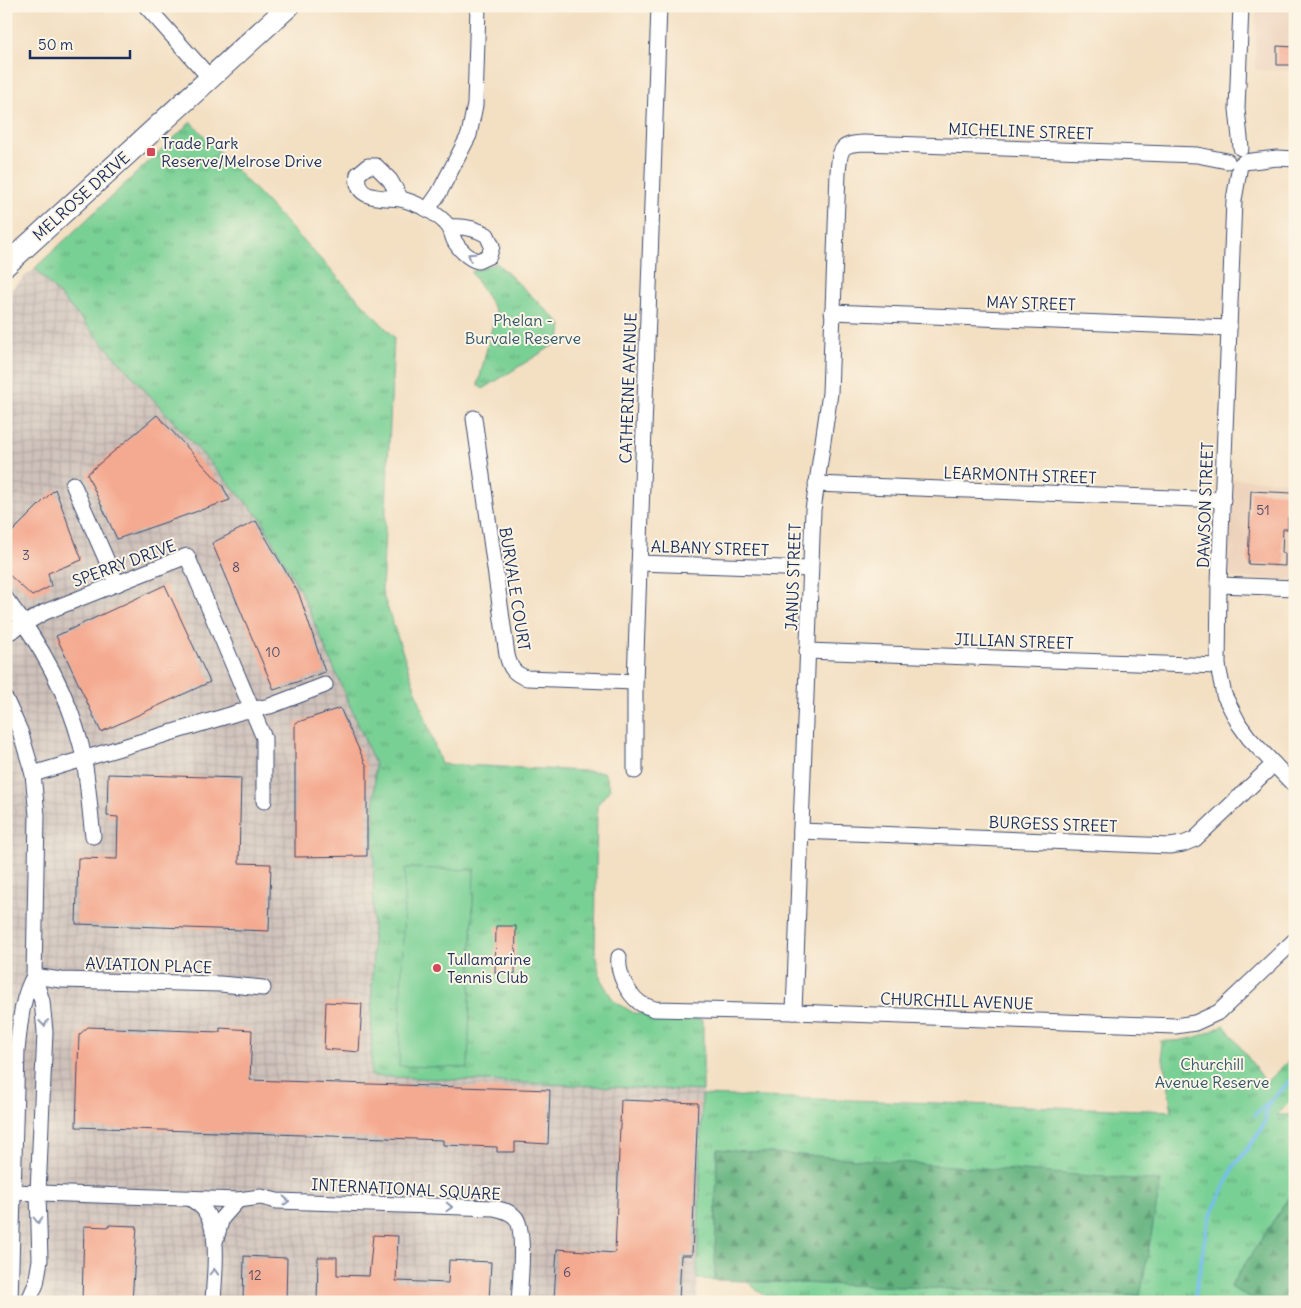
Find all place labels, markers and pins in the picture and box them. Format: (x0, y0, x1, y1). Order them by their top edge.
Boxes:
place label: Trade Park Reserve/Melrose Drive (161, 133, 322, 171)
marker: Trade Park Reserve/Melrose Drive (145, 146, 157, 158)
place label: Tullamarine Tennis Club (447, 949, 531, 987)
marker: Tullamarine Tennis Club (431, 962, 443, 974)

